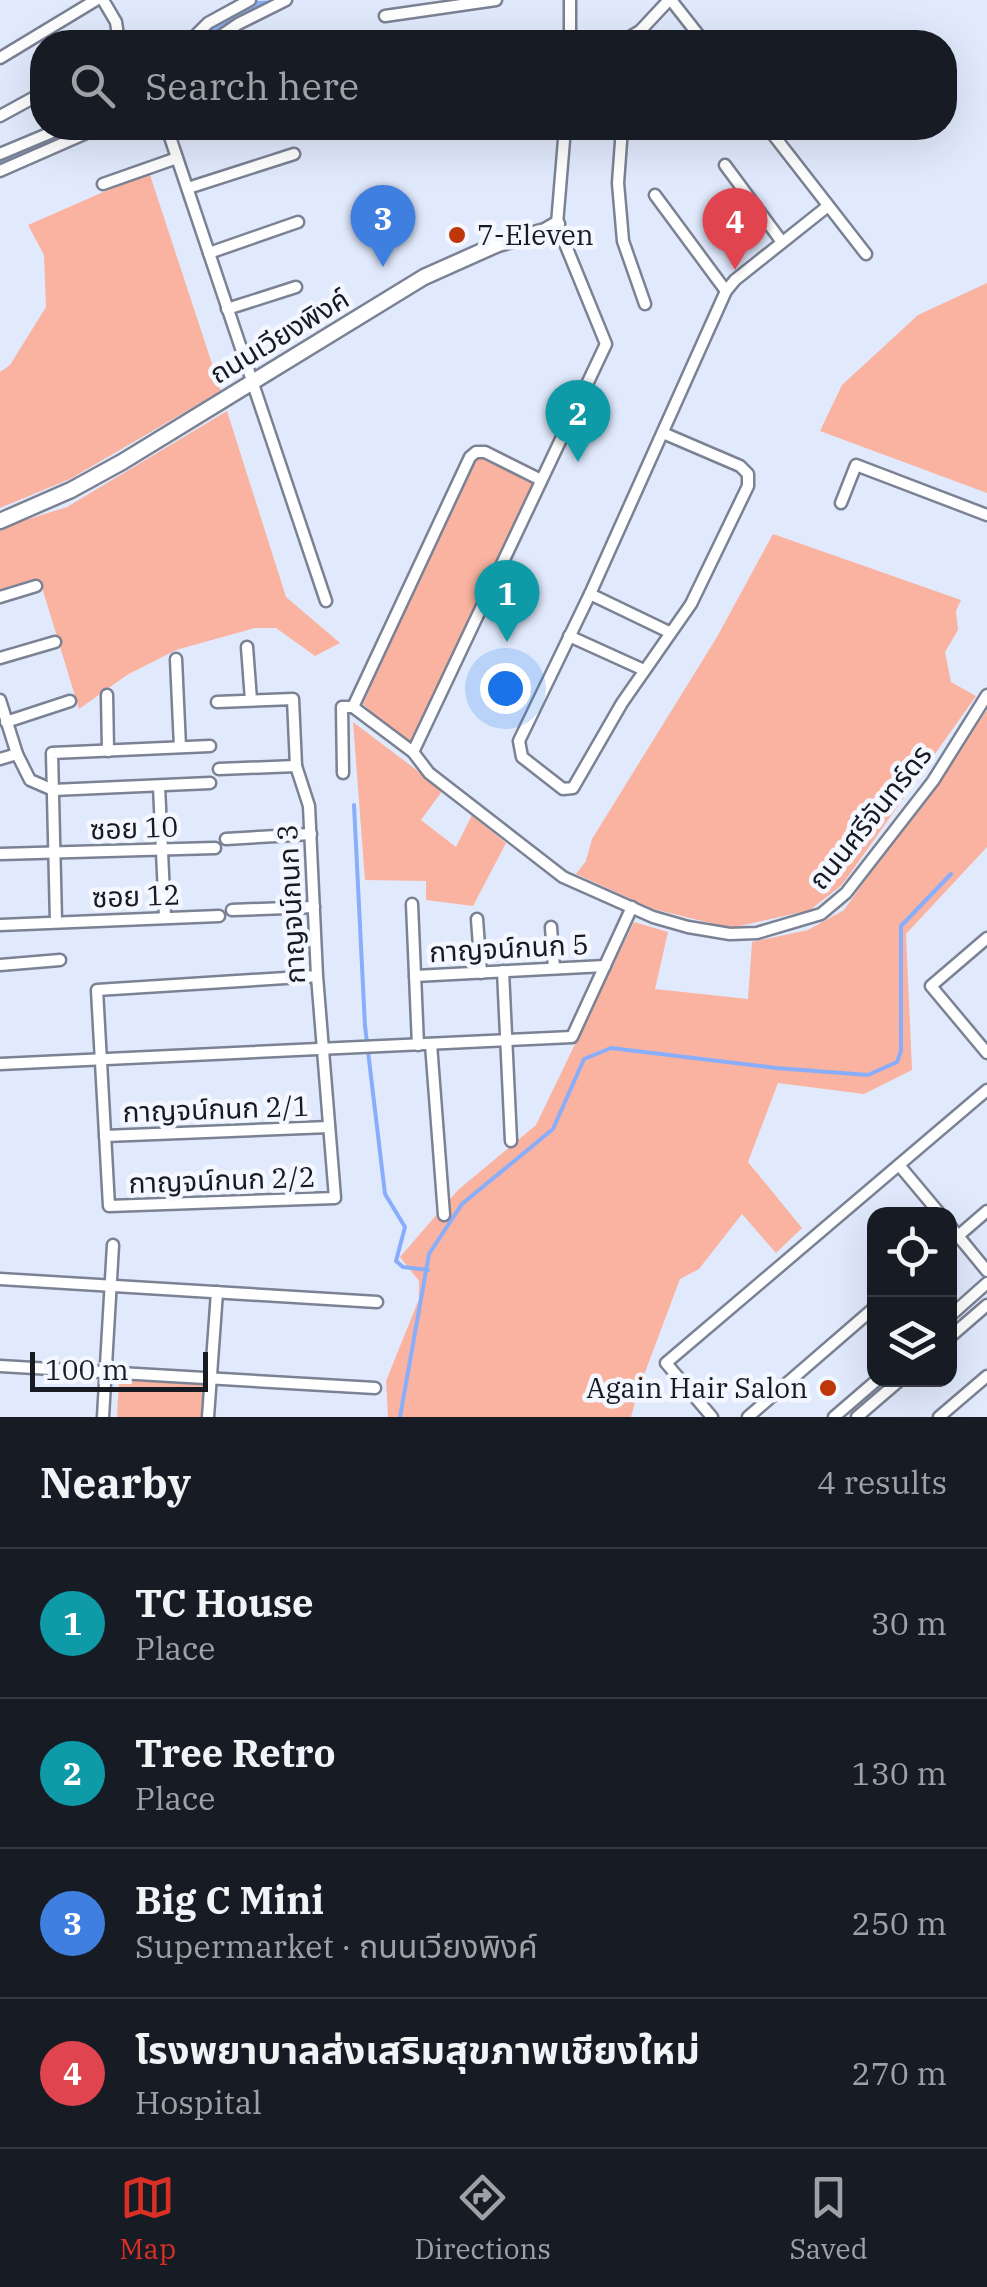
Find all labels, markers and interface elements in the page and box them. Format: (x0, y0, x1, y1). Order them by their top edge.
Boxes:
search box (30, 30, 957, 140)
icon: search (65, 58, 120, 113)
text: Search here (145, 61, 359, 110)
pin: 3 (350, 184, 416, 267)
pin: 4 (702, 188, 768, 270)
place label: 7-Eleven (477, 216, 594, 253)
marker: 7-Eleven (446, 224, 468, 246)
street label: ถนนเวียงพิงค์ (202, 279, 355, 392)
pin: 2 (546, 380, 610, 462)
pin: 1 (474, 560, 540, 642)
your location (480, 663, 531, 714)
street label: ถนนศรีจันทร์ดร (800, 737, 939, 897)
street label: ซอย 10 (89, 807, 179, 848)
street label: กาญจน์กนก 3 (268, 823, 313, 985)
street label: ซอย 12 (91, 875, 181, 916)
street label: กาญจน์กนก 5 (428, 925, 590, 970)
street label: กาญจน์กนก 2/1 (122, 1087, 310, 1130)
street label: กาญจน์กนก 2/2 (128, 1158, 316, 1201)
map controls (867, 1207, 957, 1387)
button: locate (867, 1207, 957, 1297)
button: layers (867, 1297, 957, 1387)
scale bar (30, 1347, 208, 1392)
text: 100 m (45, 1351, 129, 1388)
place label: Again Hair Salon (586, 1369, 808, 1406)
marker: Again Hair Salon (817, 1377, 839, 1399)
text: Nearby (40, 1455, 191, 1510)
text: 4 results (817, 1461, 947, 1503)
text: TC House (135, 1578, 314, 1627)
text: 1 (63, 1602, 82, 1644)
text: 30 m (871, 1602, 947, 1644)
text: Place (135, 1627, 215, 1669)
text: Tree Retro (135, 1728, 336, 1777)
text: 2 (63, 1752, 82, 1794)
text: 130 m (851, 1752, 947, 1794)
text: Place (135, 1777, 215, 1819)
text: Big C Mini (135, 1875, 324, 1924)
text: 3 (63, 1902, 82, 1944)
text: 250 m (851, 1902, 947, 1944)
text: Supermarket · ถนนเวียงพิงค์ (135, 1925, 538, 1967)
text: โรงพยาบาลส่งเสริมสุขภาพเชียงใหม่ (135, 2025, 700, 2074)
text: 4 (63, 2052, 82, 2094)
text: 270 m (851, 2052, 947, 2094)
text: Hospital (135, 2081, 262, 2123)
tab: Map (119, 2170, 176, 2267)
tab: Directions (414, 2170, 551, 2267)
tab: Saved (789, 2170, 868, 2267)

